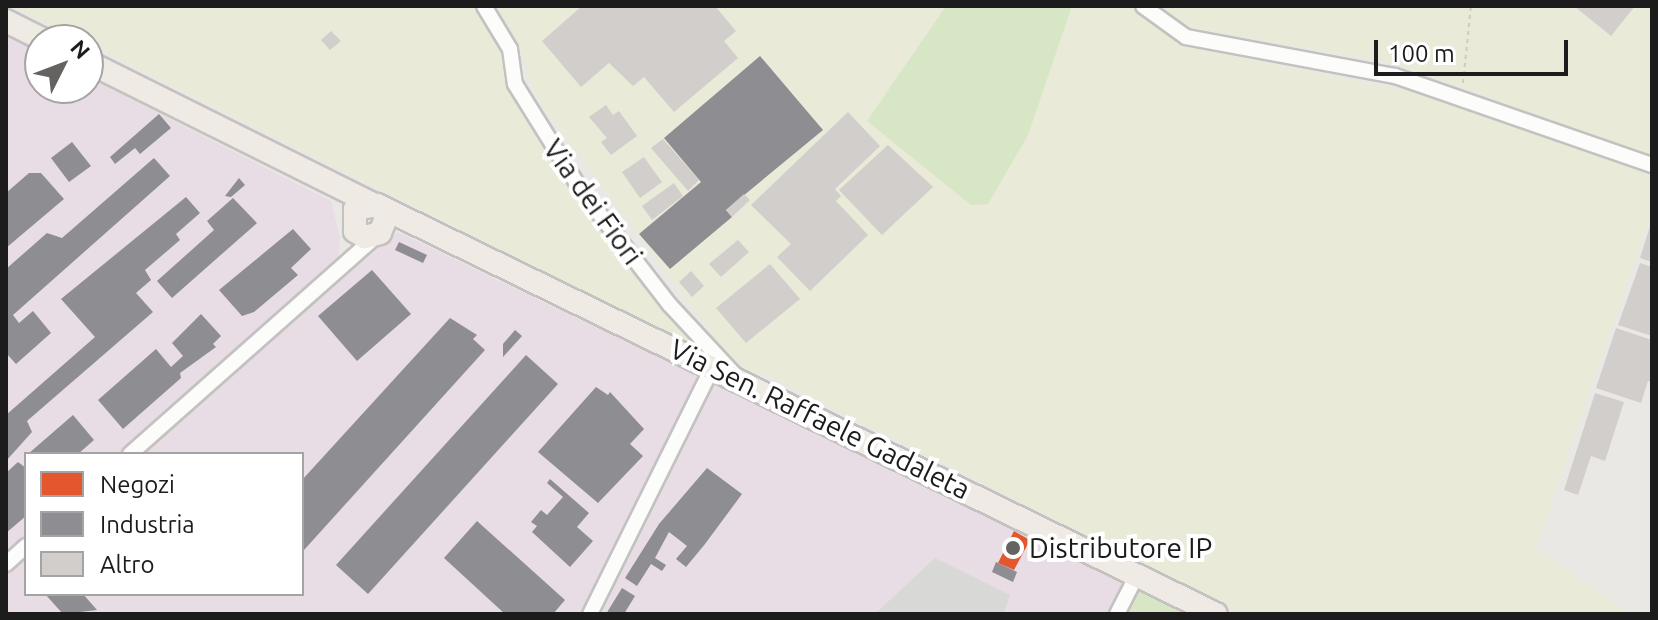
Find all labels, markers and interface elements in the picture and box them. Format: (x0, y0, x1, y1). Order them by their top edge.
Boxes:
north arrow (24, 24, 104, 104)
scale bar (1378, 24, 1572, 74)
text: N (66, 34, 95, 63)
text: 100 m (1388, 40, 1455, 67)
street label: Via dei Fiori (536, 133, 650, 271)
street label: Via Sen. Raffaele Gadaleta (664, 332, 976, 506)
legend (24, 452, 304, 596)
text: Negozi (100, 471, 175, 498)
text: Industria (100, 511, 195, 538)
place label: Distributore IP (1029, 531, 1212, 565)
marker: Distributore IP (1004, 539, 1022, 557)
text: Altro (100, 551, 154, 578)

